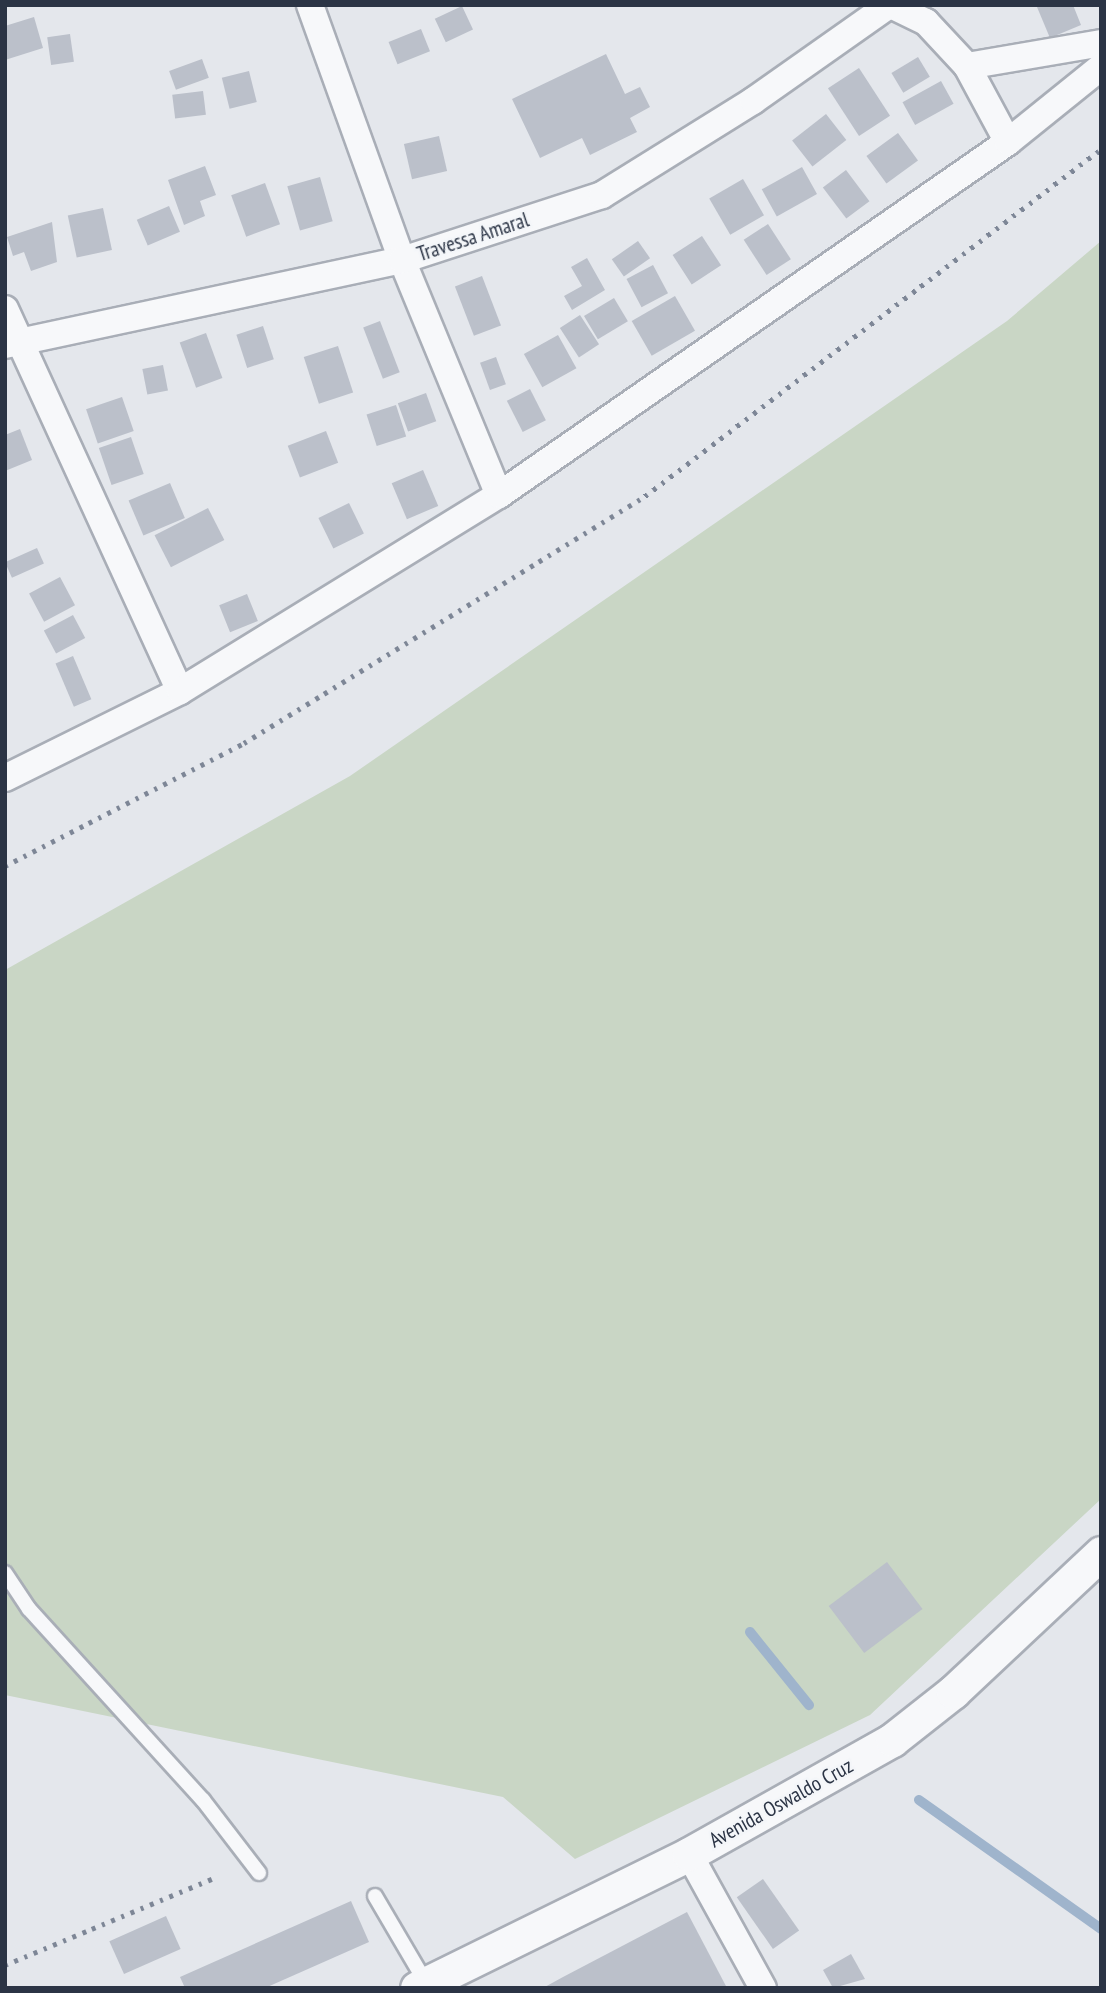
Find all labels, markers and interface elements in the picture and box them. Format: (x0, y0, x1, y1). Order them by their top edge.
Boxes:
street label: Travessa Amaral (414, 207, 532, 267)
street label: Avenida Oswaldo Cruz (705, 1753, 857, 1853)

